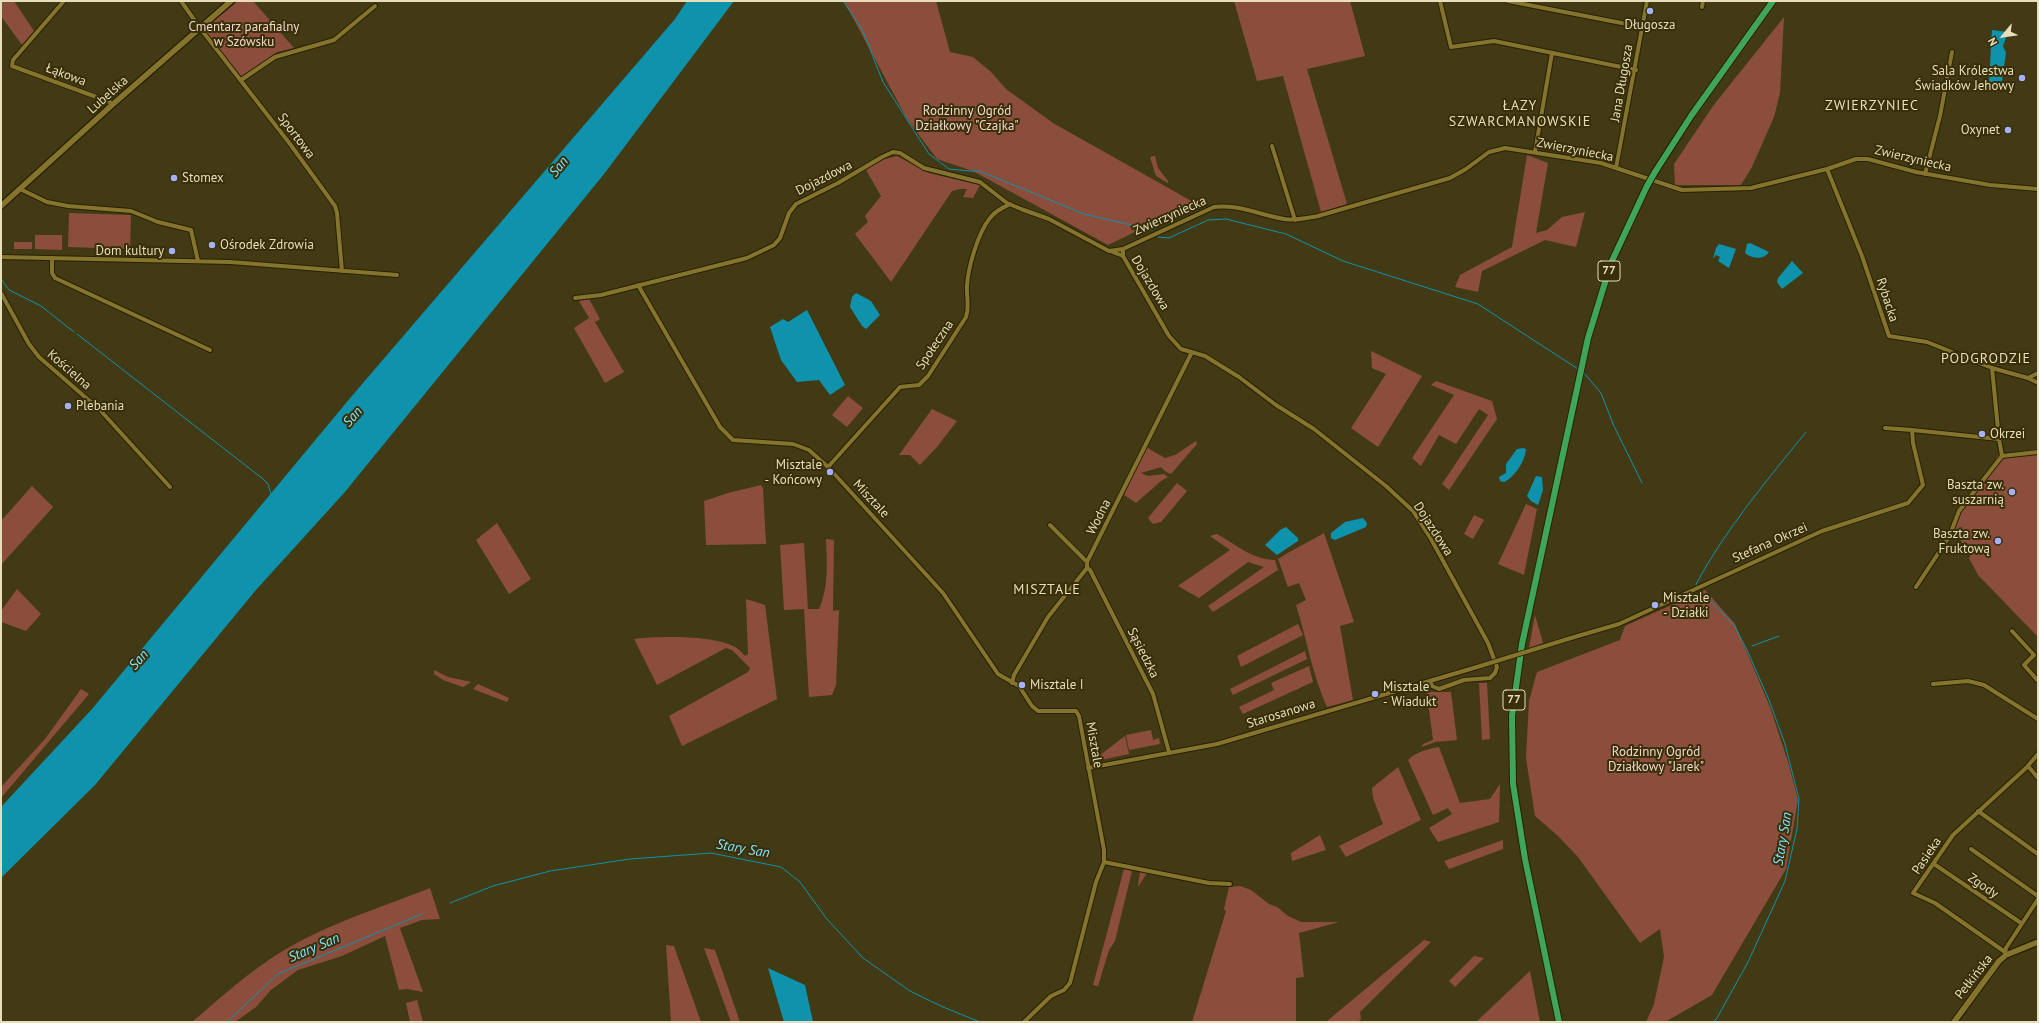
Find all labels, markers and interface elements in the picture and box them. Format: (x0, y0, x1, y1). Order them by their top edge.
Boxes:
marker: Długosza (1645, 6, 1655, 16)
north arrow (1983, 16, 2023, 56)
place label: Długosza (1625, 17, 1675, 33)
park label: Cmentarz parafialny w Szówsku (189, 19, 299, 50)
text: N (1985, 35, 2000, 48)
street label: Jana Długosza (1608, 43, 1636, 123)
street label: Łąkowa (44, 61, 88, 89)
place label: Sala Królestwa Świadków Jehowy (1915, 63, 2014, 94)
street label: Lubelska (85, 73, 131, 117)
marker: Sala Królestwa Świadków Jehowy (2017, 73, 2027, 83)
district label: ŁAZY SZWARCMANOWSKIE (1449, 98, 1591, 130)
district label: ZWIERZYNIEC (1825, 98, 1919, 114)
park label: Rodzinny Ogród Działkowy "Czajka" (915, 103, 1019, 134)
street label: Sportowa (274, 110, 318, 162)
place label: Oxynet (1961, 122, 2000, 138)
marker: Oxynet (2003, 125, 2013, 135)
street label: Zwierzyniecka (1535, 135, 1615, 165)
street label: Zwierzyniecka (1873, 143, 1953, 175)
water label: San (546, 153, 572, 181)
street label: Dojazdowa (793, 157, 855, 199)
place label: Stomex (182, 170, 224, 186)
marker: Stomex (169, 173, 179, 183)
street label: Zwierzyniecka (1131, 193, 1209, 239)
place label: Ośrodek Zdrowia (220, 237, 314, 253)
marker: Ośrodek Zdrowia (207, 240, 217, 250)
place label: Dom kultury (96, 243, 164, 259)
marker: Dom kultury (167, 246, 177, 256)
street label: Dojazdowa (1128, 253, 1172, 313)
road number: 77 (1598, 261, 1620, 281)
street label: Rybacka (1873, 276, 1901, 324)
street label: Społeczna (913, 317, 957, 373)
street label: Kościelna (44, 347, 94, 393)
district label: PODGRODZIE (1941, 351, 2031, 367)
place label: Plebania (76, 398, 124, 414)
marker: Plebania (63, 401, 73, 411)
water label: San (340, 403, 366, 431)
place label: Okrzei (1990, 426, 2025, 442)
marker: Okrzei (1977, 429, 1987, 439)
place label: Misztale - Końcowy (764, 457, 822, 488)
marker: Misztale - Końcowy (825, 467, 835, 477)
street label: Misztale (850, 477, 892, 521)
place label: Baszta zw. suszarnią (1947, 477, 2004, 508)
marker: Baszta zw. suszarnią (2007, 487, 2017, 497)
street label: Wodna (1083, 497, 1115, 537)
street label: Dojazdowa (1410, 499, 1456, 559)
street label: Stefana Okrzei (1730, 519, 1810, 567)
place label: Baszta zw. Fruktową (1933, 526, 1990, 557)
marker: Baszta zw. Fruktową (1993, 536, 2003, 546)
district label: MISZTALE (1013, 582, 1081, 598)
place label: Misztale - Działki (1663, 590, 1709, 621)
marker: Misztale - Działki (1650, 600, 1660, 610)
street label: Sąsiedzka (1124, 625, 1162, 681)
water label: San (126, 646, 152, 674)
place label: Misztale I (1030, 677, 1084, 693)
place label: Misztale - Wiadukt (1383, 679, 1436, 710)
marker: Misztale I (1017, 680, 1027, 690)
marker: Misztale - Wiadukt (1370, 689, 1380, 699)
road number: 77 (1503, 690, 1525, 710)
street label: Starosanowa (1245, 696, 1317, 732)
street label: Misztale (1082, 721, 1106, 769)
park label: Rodzinny Ogród Działkowy "Jarek" (1608, 744, 1704, 775)
water label: Stary San (1770, 811, 1796, 867)
street label: Pasieka (1909, 834, 1945, 878)
water label: Stary San (715, 836, 771, 862)
street label: Zgody (1965, 870, 2001, 902)
water label: Stary San (286, 930, 342, 966)
street label: Pełkińska (1952, 952, 1996, 1002)

